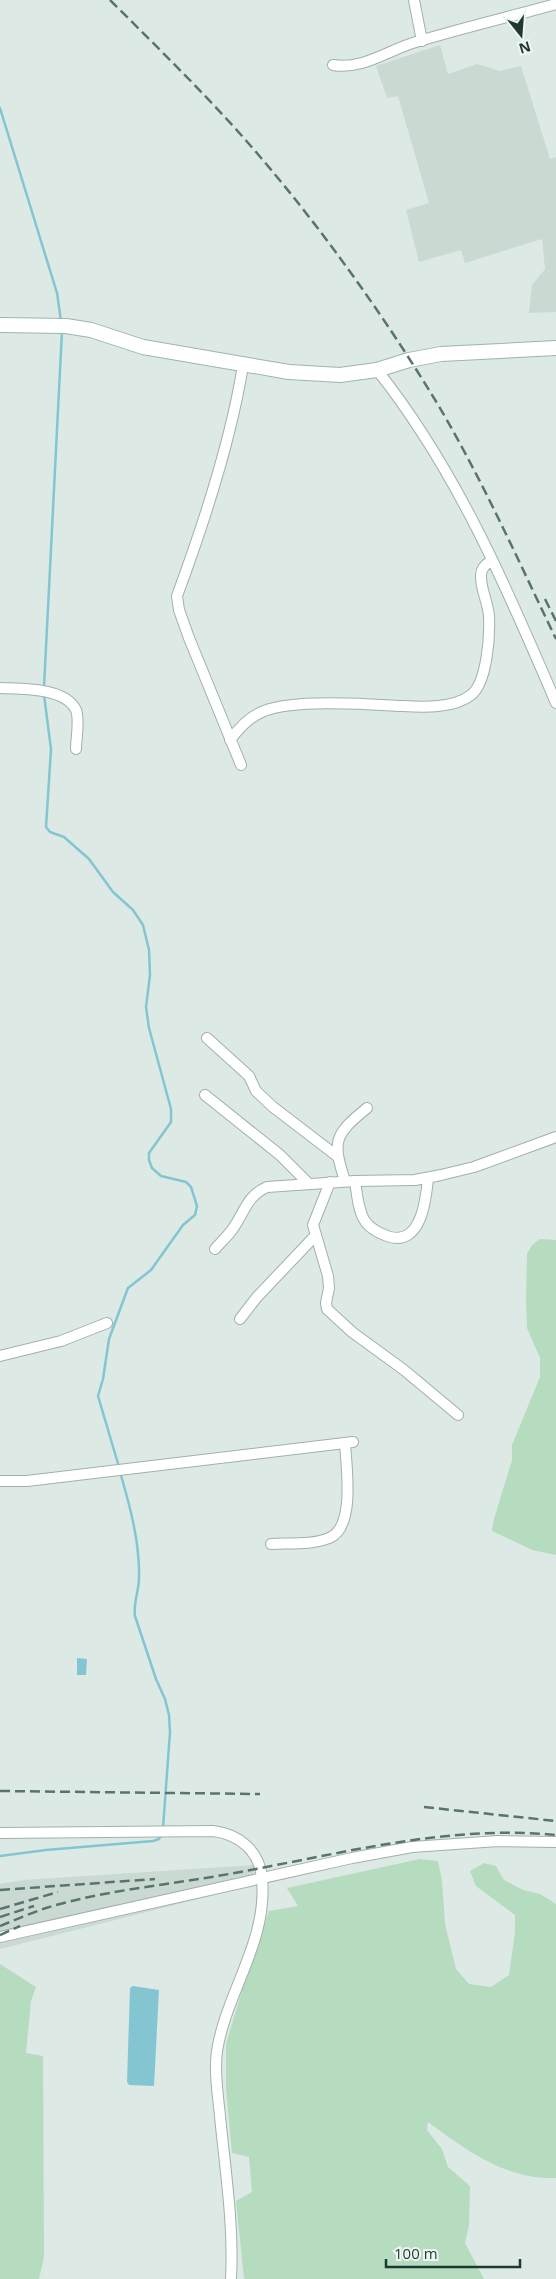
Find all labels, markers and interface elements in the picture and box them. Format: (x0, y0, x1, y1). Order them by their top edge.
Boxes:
north arrow (496, 10, 546, 60)
text: N (517, 37, 533, 59)
scale bar (386, 2236, 520, 2268)
text: 100 m (394, 2243, 438, 2263)

